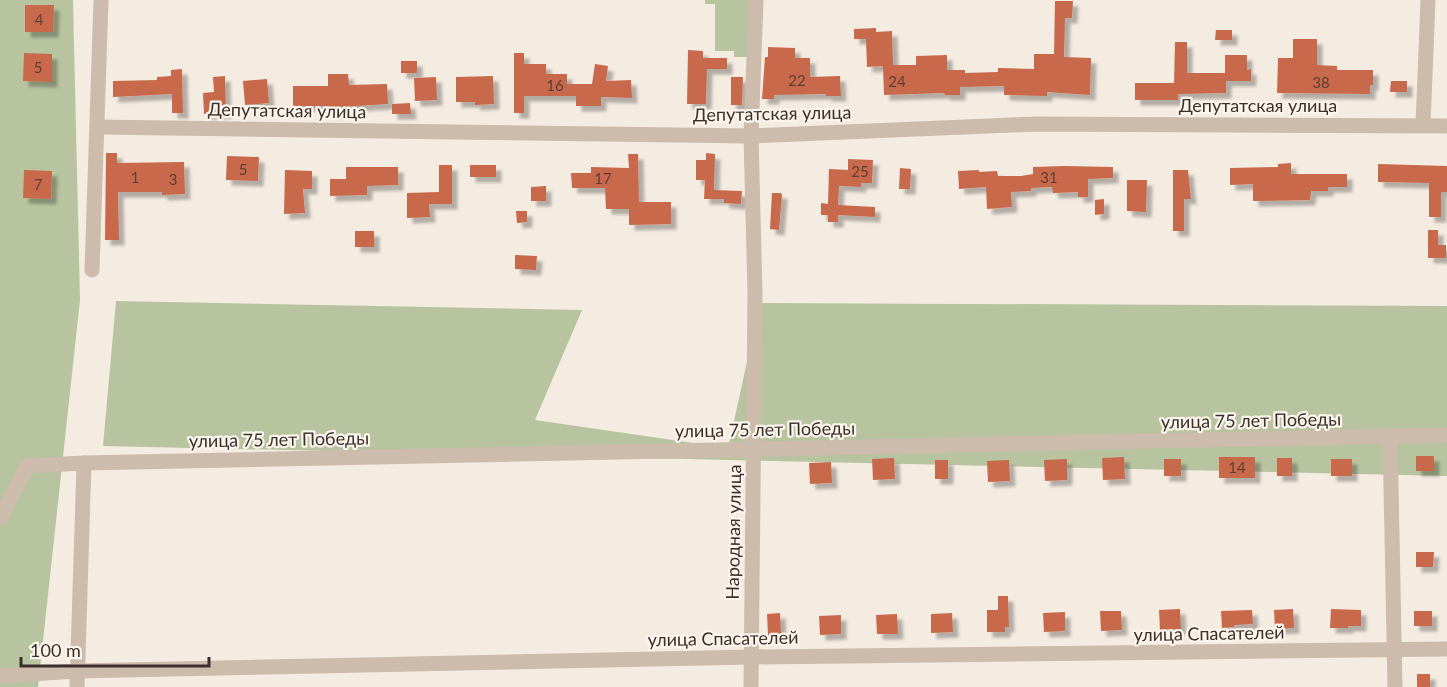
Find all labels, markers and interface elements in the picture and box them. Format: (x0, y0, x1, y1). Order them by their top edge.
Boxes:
house number: 4 (35, 10, 44, 28)
house number: 5 (34, 58, 42, 76)
house number: 22 (788, 71, 806, 89)
house number: 24 (888, 72, 906, 90)
house number: 38 (1312, 73, 1330, 91)
house number: 16 (546, 76, 564, 94)
street label: Депутатская улица (1179, 94, 1337, 116)
street label: Депутатская улица (208, 98, 366, 122)
street label: Депутатская улица (693, 101, 851, 125)
house number: 5 (239, 160, 247, 178)
house number: 25 (851, 162, 869, 180)
house number: 1 (131, 168, 139, 186)
house number: 31 (1040, 168, 1058, 186)
house number: 17 (594, 169, 612, 187)
house number: 3 (169, 170, 177, 188)
house number: 7 (34, 175, 43, 193)
street label: улица 75 лет Победы (1161, 407, 1341, 433)
street label: улица 75 лет Победы (675, 416, 855, 442)
street label: улица 75 лет Победы (189, 426, 369, 452)
house number: 14 (1228, 458, 1246, 476)
street label: Народная улица (721, 464, 745, 600)
street label: улица Спасателей (1133, 621, 1285, 645)
street label: улица Спасателей (647, 626, 799, 650)
scale bar (21, 630, 208, 668)
text: 100 m (30, 639, 81, 661)

